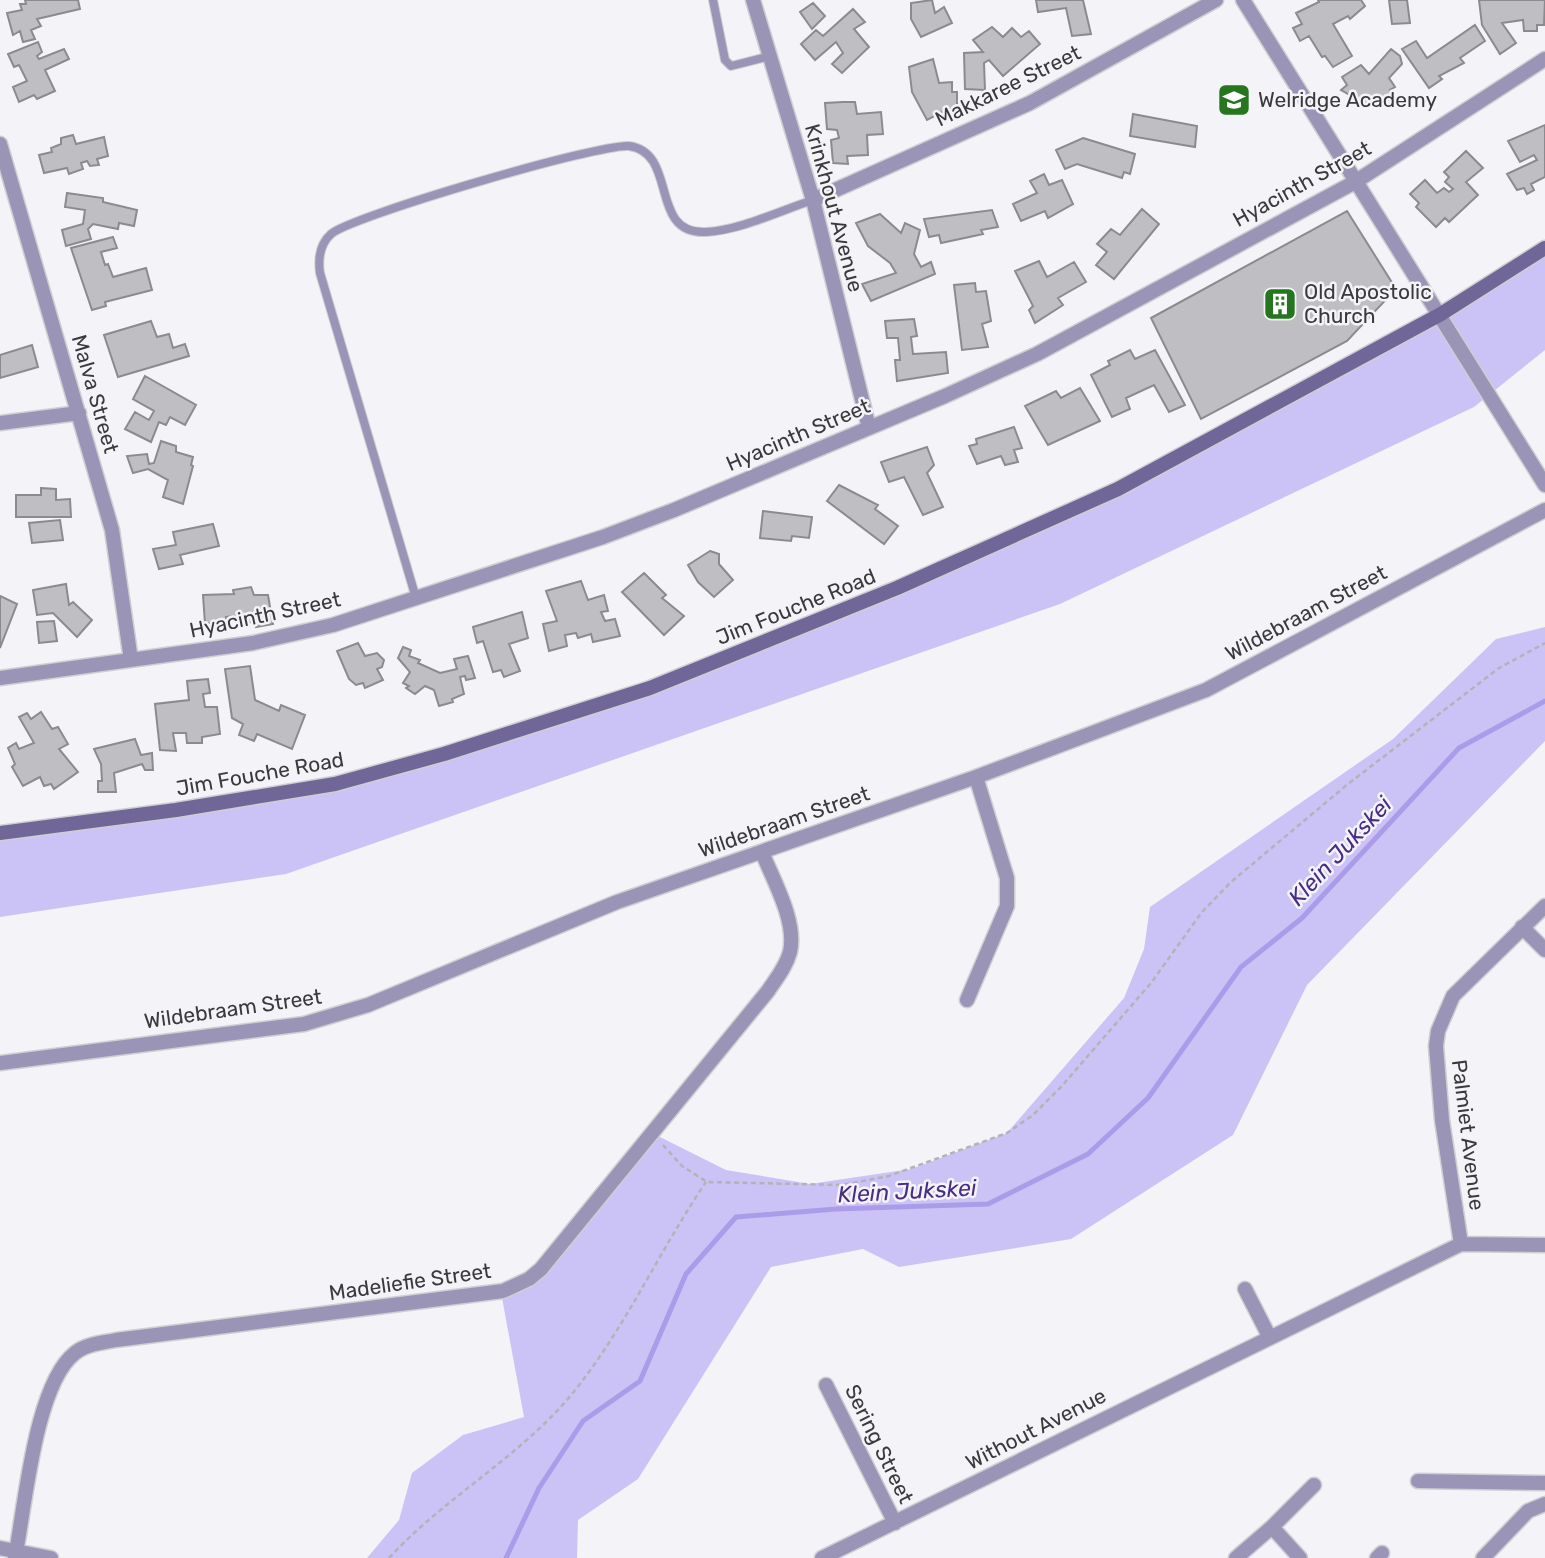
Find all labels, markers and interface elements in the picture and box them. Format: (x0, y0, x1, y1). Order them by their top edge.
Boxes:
street label: Makkaree Street (931, 40, 1084, 132)
school or university icon: Welridge Academy (1215, 81, 1253, 119)
place label: Welridge Academy (1258, 87, 1437, 112)
street label: Krinkhout Avenue (800, 121, 869, 295)
street label: Hyacinth Street (1228, 135, 1375, 232)
place label: Old Apostolic Church (1304, 279, 1432, 328)
building icon: Old Apostolic Church (1261, 285, 1299, 323)
street label: Malva Street (67, 332, 124, 456)
street label: Hyacinth Street (722, 393, 874, 476)
street label: Wildebraam Street (1221, 559, 1391, 666)
street label: Jim Fouche Road (712, 563, 879, 650)
street label: Hyacinth Street (187, 586, 343, 643)
street label: Jim Fouche Road (174, 746, 346, 801)
street label: Wildebraam Street (695, 781, 873, 863)
water label: Klein Jukskei (1282, 790, 1399, 911)
street label: Wildebraam Street (142, 984, 323, 1033)
street label: Palmiet Avenue (1447, 1058, 1490, 1212)
water label: Klein Jukskei (837, 1173, 978, 1209)
street label: Madeliefie Street (327, 1258, 493, 1305)
street label: Sering Street (840, 1380, 919, 1507)
street label: Without Avenue (962, 1382, 1110, 1475)

